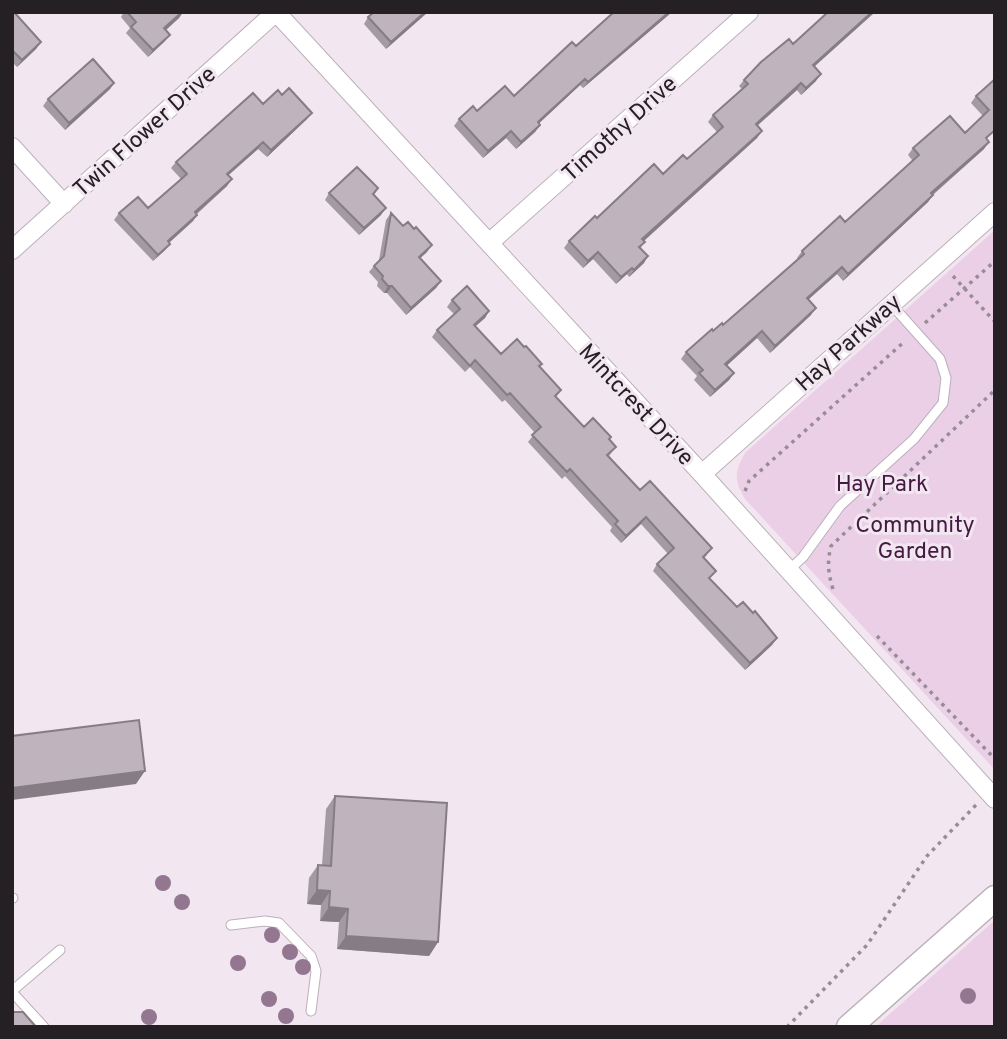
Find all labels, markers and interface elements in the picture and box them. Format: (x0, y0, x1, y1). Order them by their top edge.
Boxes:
street label: Twin Flower Drive (68, 61, 223, 205)
street label: Timothy Drive (557, 71, 684, 189)
street label: Hay Parkway (791, 289, 909, 399)
street label: Mintcrest Drive (571, 339, 699, 473)
park label: Hay Park (836, 471, 928, 500)
park label: Community Garden (855, 512, 975, 567)

